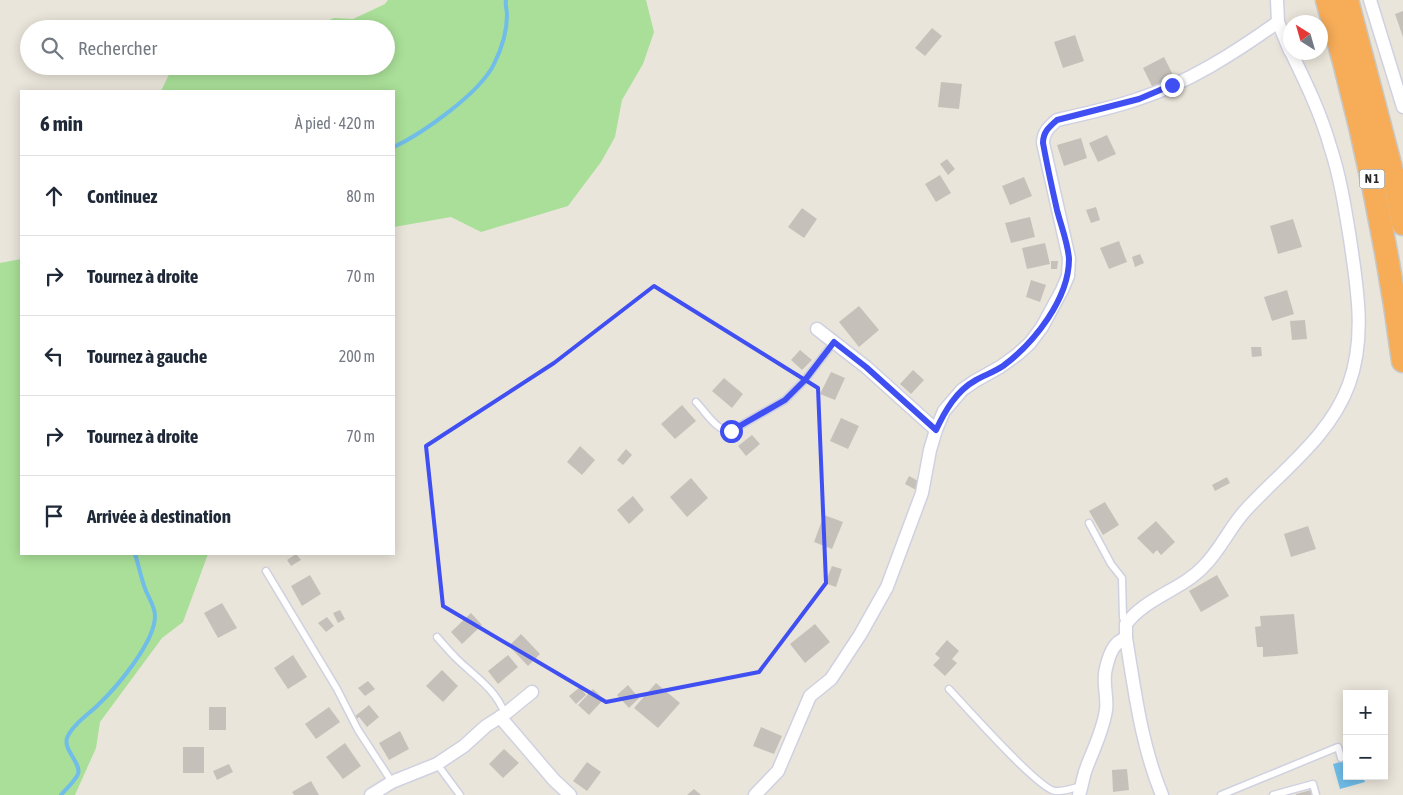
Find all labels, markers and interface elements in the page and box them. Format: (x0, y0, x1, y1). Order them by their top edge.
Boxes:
north arrow (1283, 15, 1328, 60)
search box (20, 20, 395, 75)
icon: search (38, 34, 66, 62)
text: Rechercher (78, 37, 157, 59)
route end (1161, 74, 1184, 97)
text: 6 min (40, 111, 83, 135)
text: À pied · 420 m (295, 114, 375, 132)
road number: N 1 (1360, 170, 1384, 188)
icon: ahead (40, 182, 68, 210)
text: Continuez (87, 185, 157, 207)
text: 80 m (346, 187, 375, 205)
icon: right (40, 262, 68, 290)
text: Tournez à droite (87, 265, 198, 287)
text: 70 m (346, 267, 375, 285)
icon: left (40, 342, 68, 370)
text: Tournez à gauche (87, 345, 207, 367)
text: 200 m (339, 347, 375, 365)
route start (720, 420, 743, 443)
icon: right (40, 422, 68, 450)
text: Tournez à droite (87, 425, 198, 447)
text: 70 m (346, 427, 375, 445)
icon: arrive (40, 502, 68, 530)
text: Arrivée à destination (87, 505, 231, 527)
map controls (1343, 690, 1388, 780)
button: + (1343, 690, 1388, 735)
button: − (1343, 735, 1388, 780)

